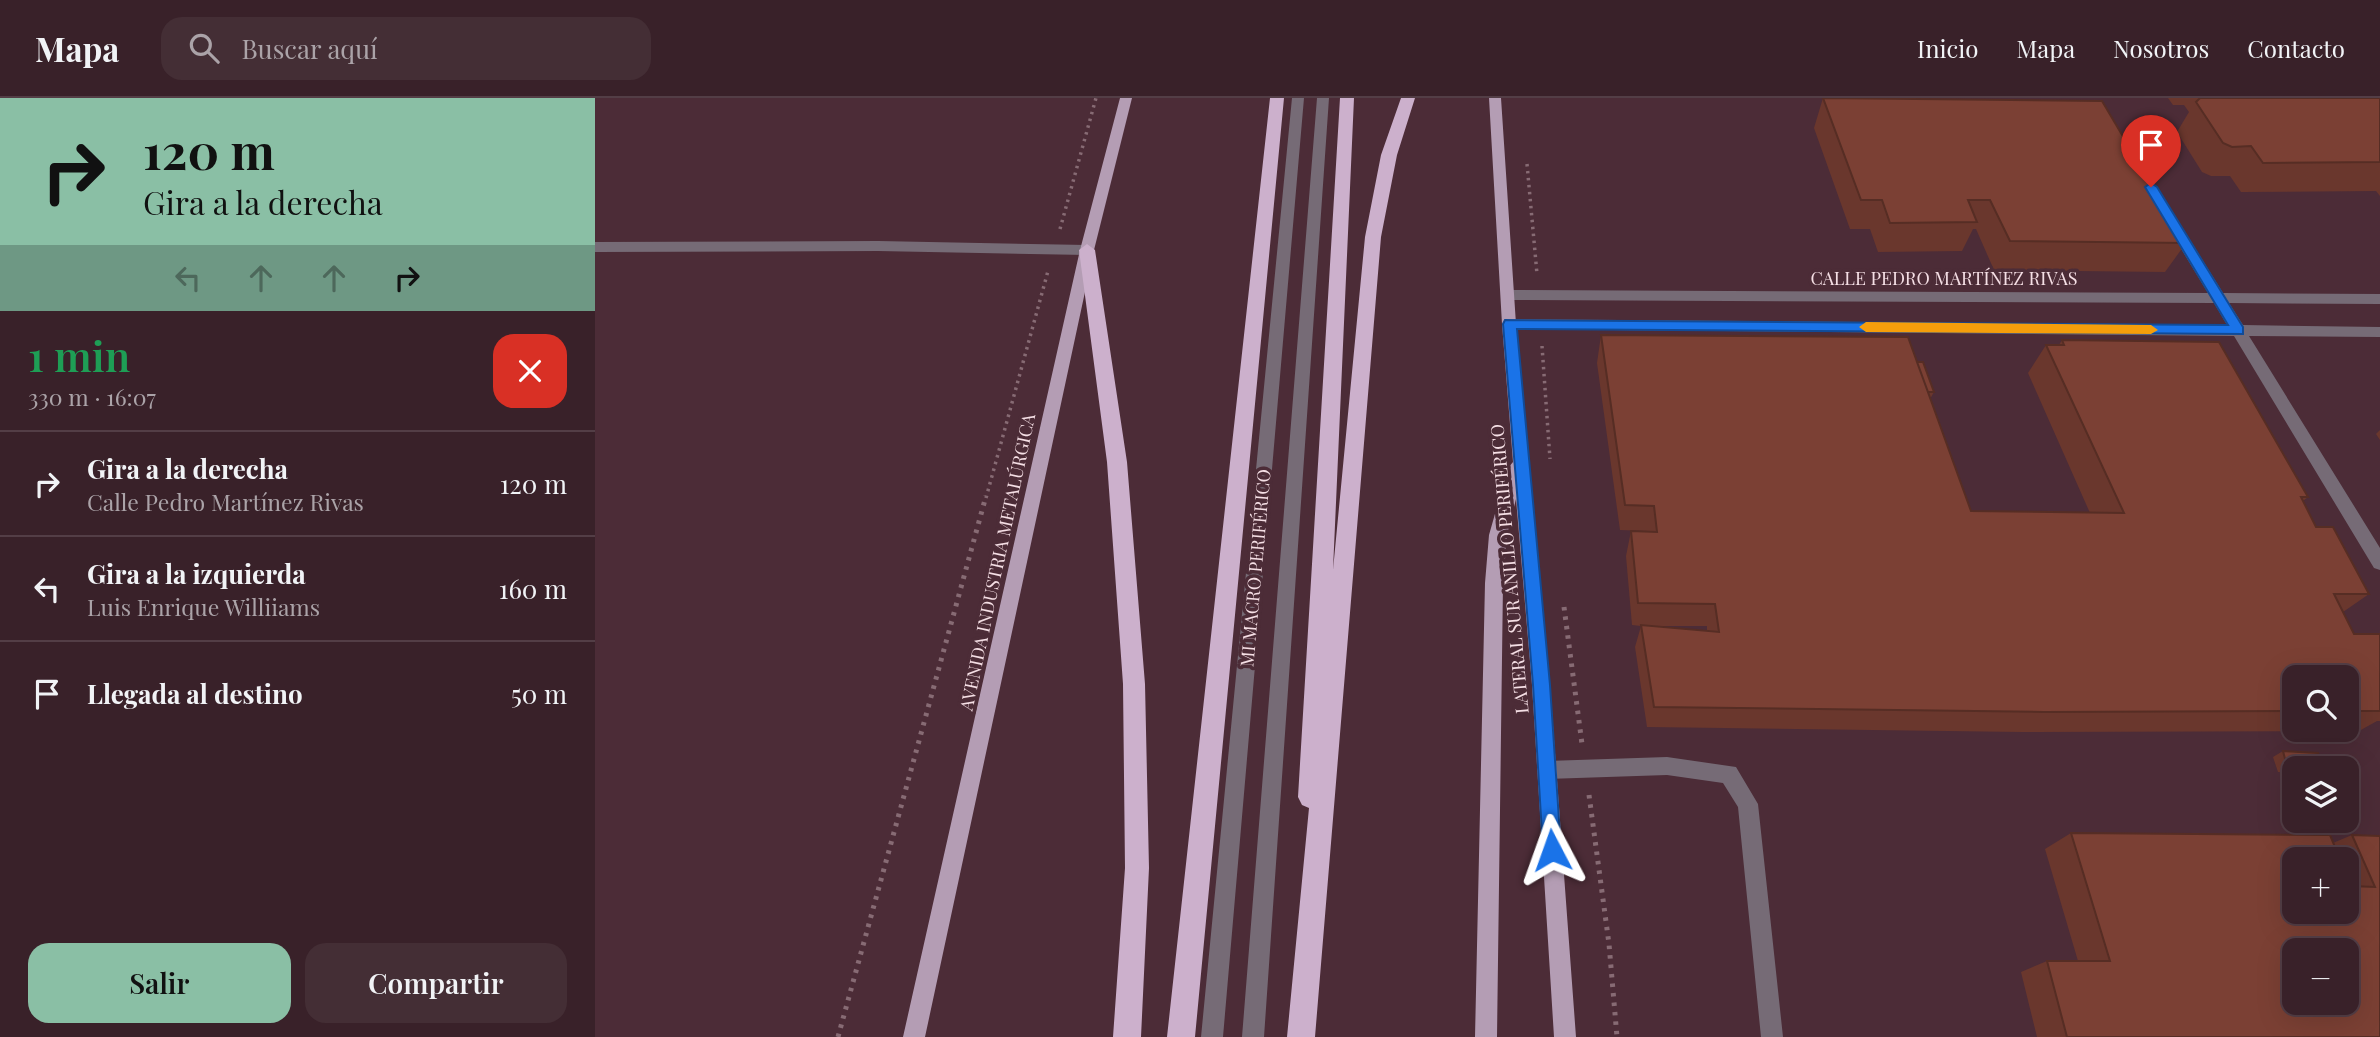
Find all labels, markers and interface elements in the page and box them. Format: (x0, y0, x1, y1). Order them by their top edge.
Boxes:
search box (161, 17, 651, 80)
text: Mapa (35, 26, 119, 70)
icon: search (185, 29, 223, 67)
text: Buscar aquí (241, 31, 378, 66)
text: Inicio (1917, 32, 1978, 64)
text: Mapa (2016, 32, 2075, 64)
text: Nosotros (2113, 32, 2209, 64)
text: Contacto (2247, 32, 2345, 64)
pin (2121, 115, 2181, 187)
text: 120 m (143, 117, 275, 182)
icon: right (28, 126, 119, 217)
icon: arrive (2132, 126, 2170, 164)
text: Gira a la derecha (143, 180, 383, 223)
icon: left (169, 259, 207, 297)
icon: ahead (242, 259, 280, 297)
icon: ahead (315, 259, 353, 297)
icon: right (388, 259, 426, 297)
street label: CALLE PEDRO MARTÍNEZ RIVAS (1810, 266, 2078, 290)
text: 1 min (28, 327, 130, 383)
button: close (493, 334, 567, 408)
text: 330 m · 16:07 (28, 381, 156, 412)
street label: AVENIDA INDUSTRIA METALÚRGICA (954, 411, 1040, 714)
street label: LATERAL SUR ANILLO PERIFÉRICO (1484, 423, 1534, 715)
text: Gira a la derecha (87, 451, 288, 486)
icon: right (28, 465, 66, 503)
text: 120 m (500, 466, 567, 501)
street label: MI MACRO PERIFÉRICO (1234, 468, 1276, 668)
text: Calle Pedro Martínez Rivas (87, 486, 364, 517)
text: Gira a la izquierda (87, 556, 306, 591)
icon: left (28, 570, 66, 608)
text: 160 m (499, 571, 567, 606)
text: Luis Enrique Williiams (87, 591, 320, 622)
map controls (2282, 665, 2359, 1015)
button: search (2282, 665, 2359, 742)
icon: arrive (28, 675, 66, 713)
text: Llegada al destino (87, 676, 303, 711)
text: 50 m (511, 676, 567, 711)
button: layers (2282, 756, 2359, 833)
position arrow (1515, 813, 1589, 887)
button: + (2282, 847, 2359, 924)
button: − (2282, 938, 2359, 1015)
button: Salir (28, 943, 291, 1023)
button: Compartir (305, 943, 567, 1023)

